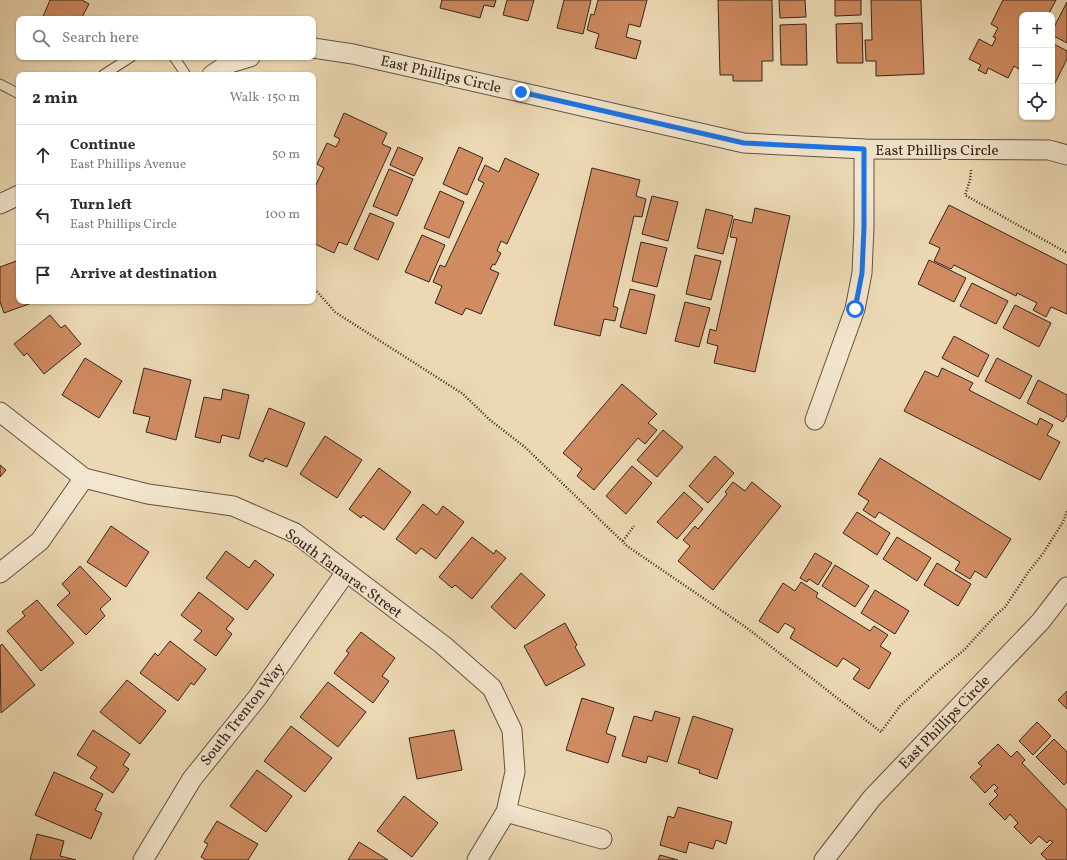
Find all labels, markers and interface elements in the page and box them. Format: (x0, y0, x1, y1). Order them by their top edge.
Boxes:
map controls (1019, 12, 1055, 120)
button: + (1019, 12, 1055, 48)
search box (16, 16, 316, 60)
icon: search (30, 27, 52, 49)
text: Search here (62, 28, 139, 49)
button: − (1019, 48, 1055, 84)
street label: East Phillips Circle (378, 51, 503, 100)
route end (512, 83, 530, 101)
button: locate (1019, 84, 1055, 120)
text: 2 min (32, 87, 78, 110)
text: Walk · 150 m (230, 89, 300, 107)
text: Continue (70, 135, 135, 156)
street label: East Phillips Circle (875, 141, 999, 162)
icon: ahead (32, 144, 54, 166)
text: 50 m (272, 146, 300, 164)
text: East Phillips Avenue (70, 156, 186, 174)
text: Turn left (70, 195, 132, 216)
icon: left (32, 204, 54, 226)
text: 100 m (265, 206, 300, 224)
text: East Phillips Circle (70, 216, 177, 234)
icon: arrive (32, 264, 54, 286)
text: Arrive at destination (70, 264, 217, 285)
route start (846, 300, 864, 318)
street label: South Tamarac Street (280, 524, 406, 624)
street label: South Trenton Way (196, 659, 290, 771)
street label: East Phillips Circle (895, 671, 995, 775)

